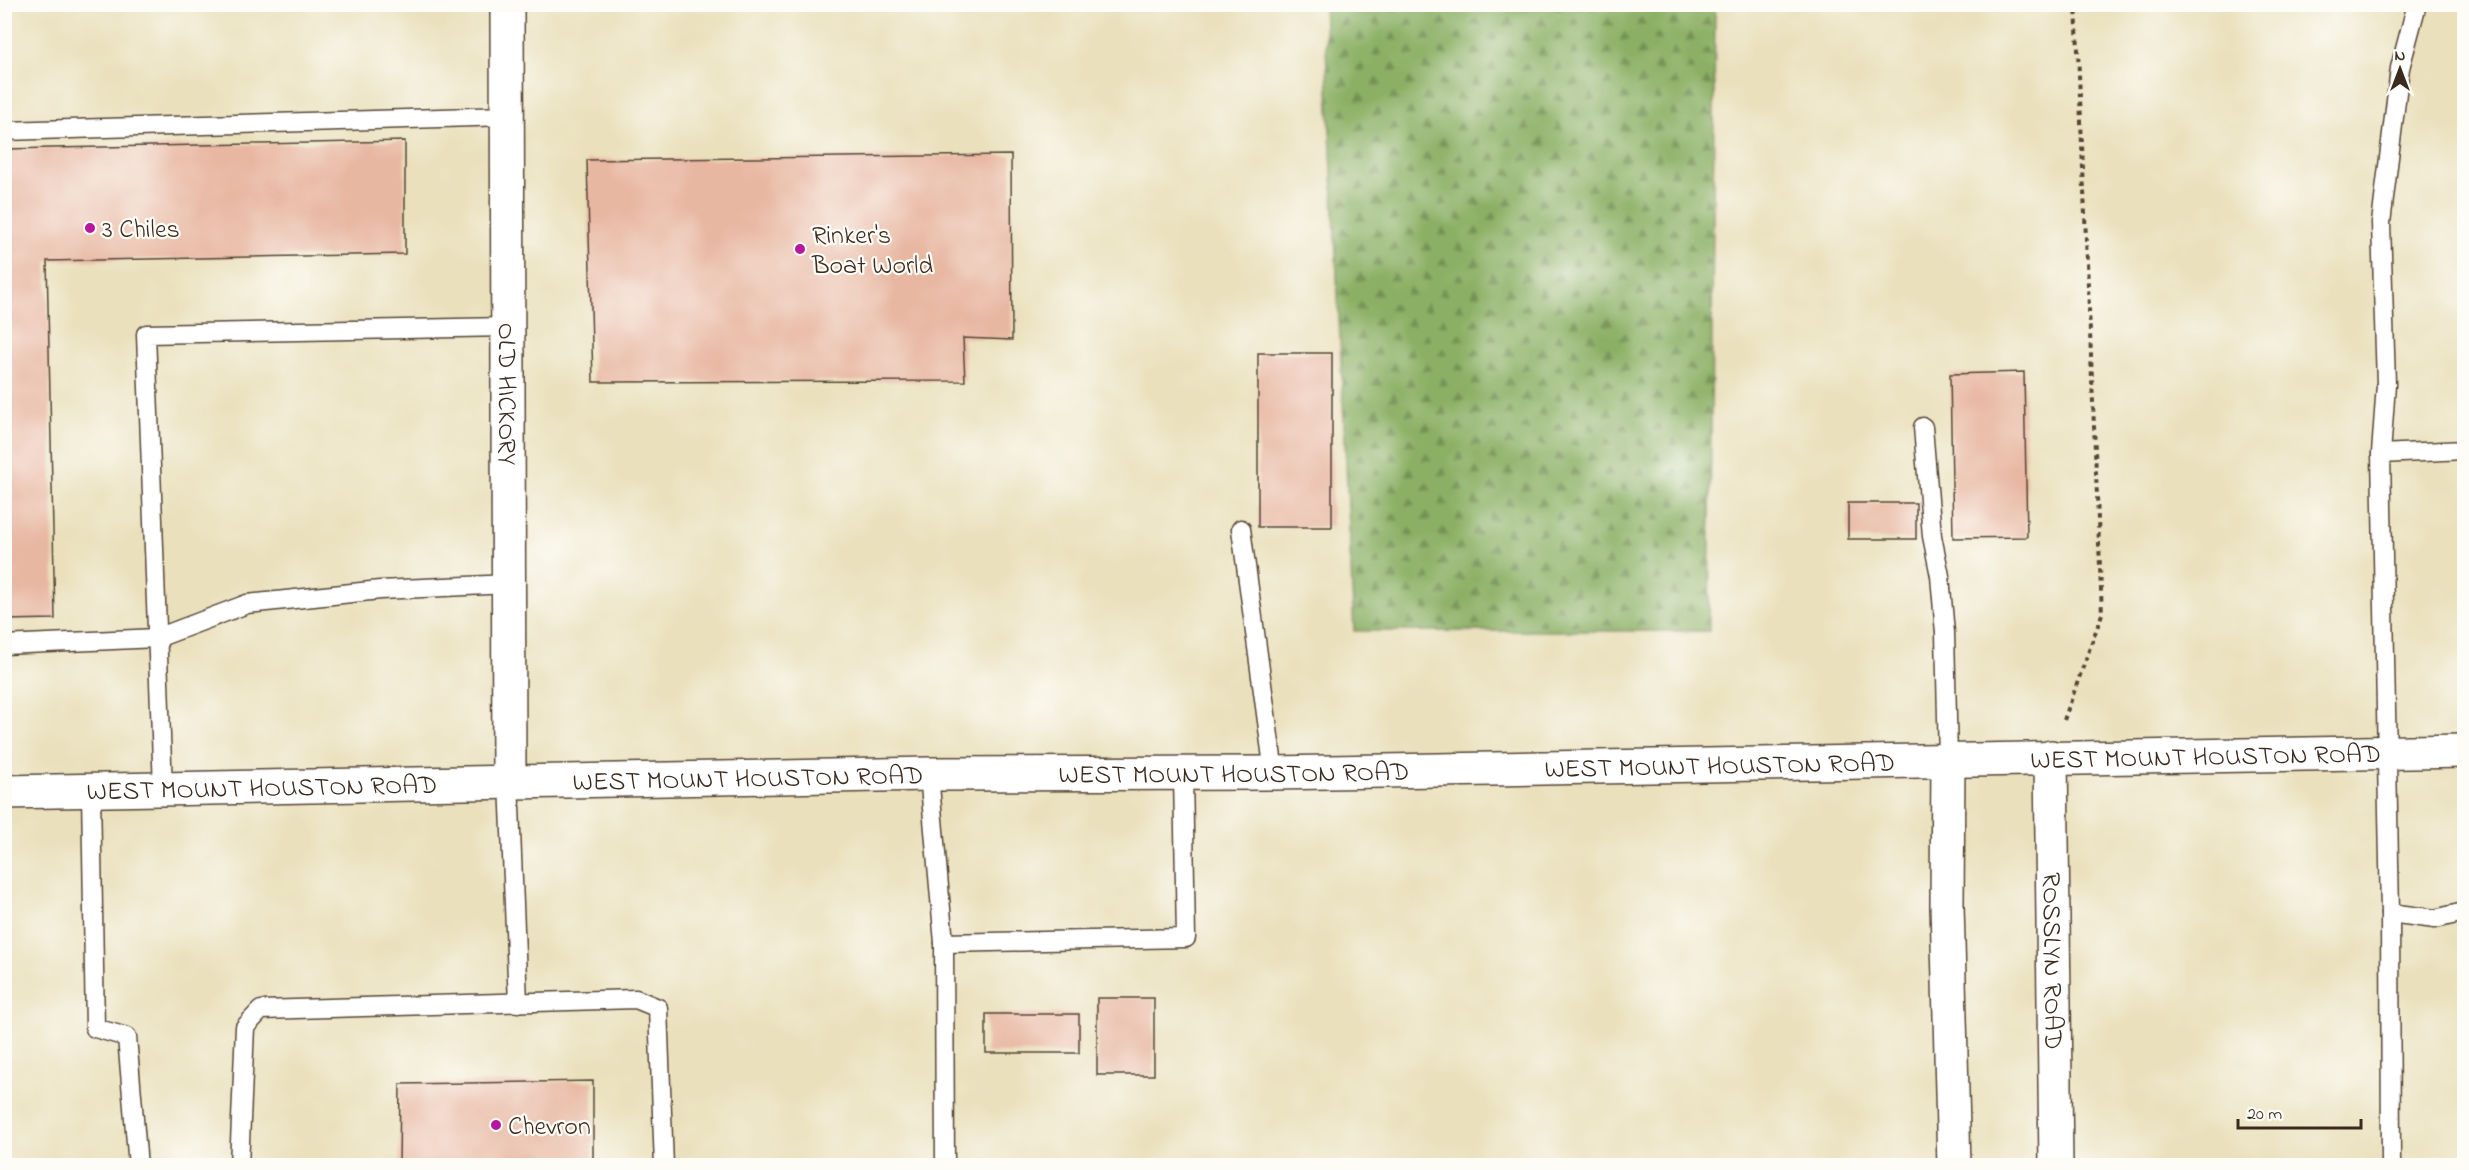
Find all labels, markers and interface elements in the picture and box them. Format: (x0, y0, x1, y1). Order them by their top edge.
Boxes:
north arrow (2370, 39, 2430, 99)
text: N (2395, 44, 2406, 68)
place label: 3 Chiles (102, 212, 180, 250)
place label: Rinker's Boat World (811, 218, 933, 286)
marker: 3 Chiles (83, 221, 97, 235)
marker: Rinker's Boat World (793, 242, 807, 256)
street label: OLD HICKORY (486, 323, 524, 465)
street label: WEST MOUNT HOUSTON ROAD (2030, 737, 2381, 781)
street label: WEST MOUNT HOUSTON ROAD (1544, 746, 1895, 790)
street label: WEST MOUNT HOUSTON ROAD (1058, 755, 1410, 796)
street label: WEST MOUNT HOUSTON ROAD (572, 758, 924, 803)
street label: WEST MOUNT HOUSTON ROAD (86, 768, 438, 812)
street label: ROSSLYN ROAD (2030, 872, 2071, 1050)
scale bar (2238, 1092, 2361, 1130)
text: 20 m (2247, 1102, 2282, 1128)
place label: Chevron (508, 1109, 591, 1147)
marker: Chevron (489, 1118, 503, 1132)

